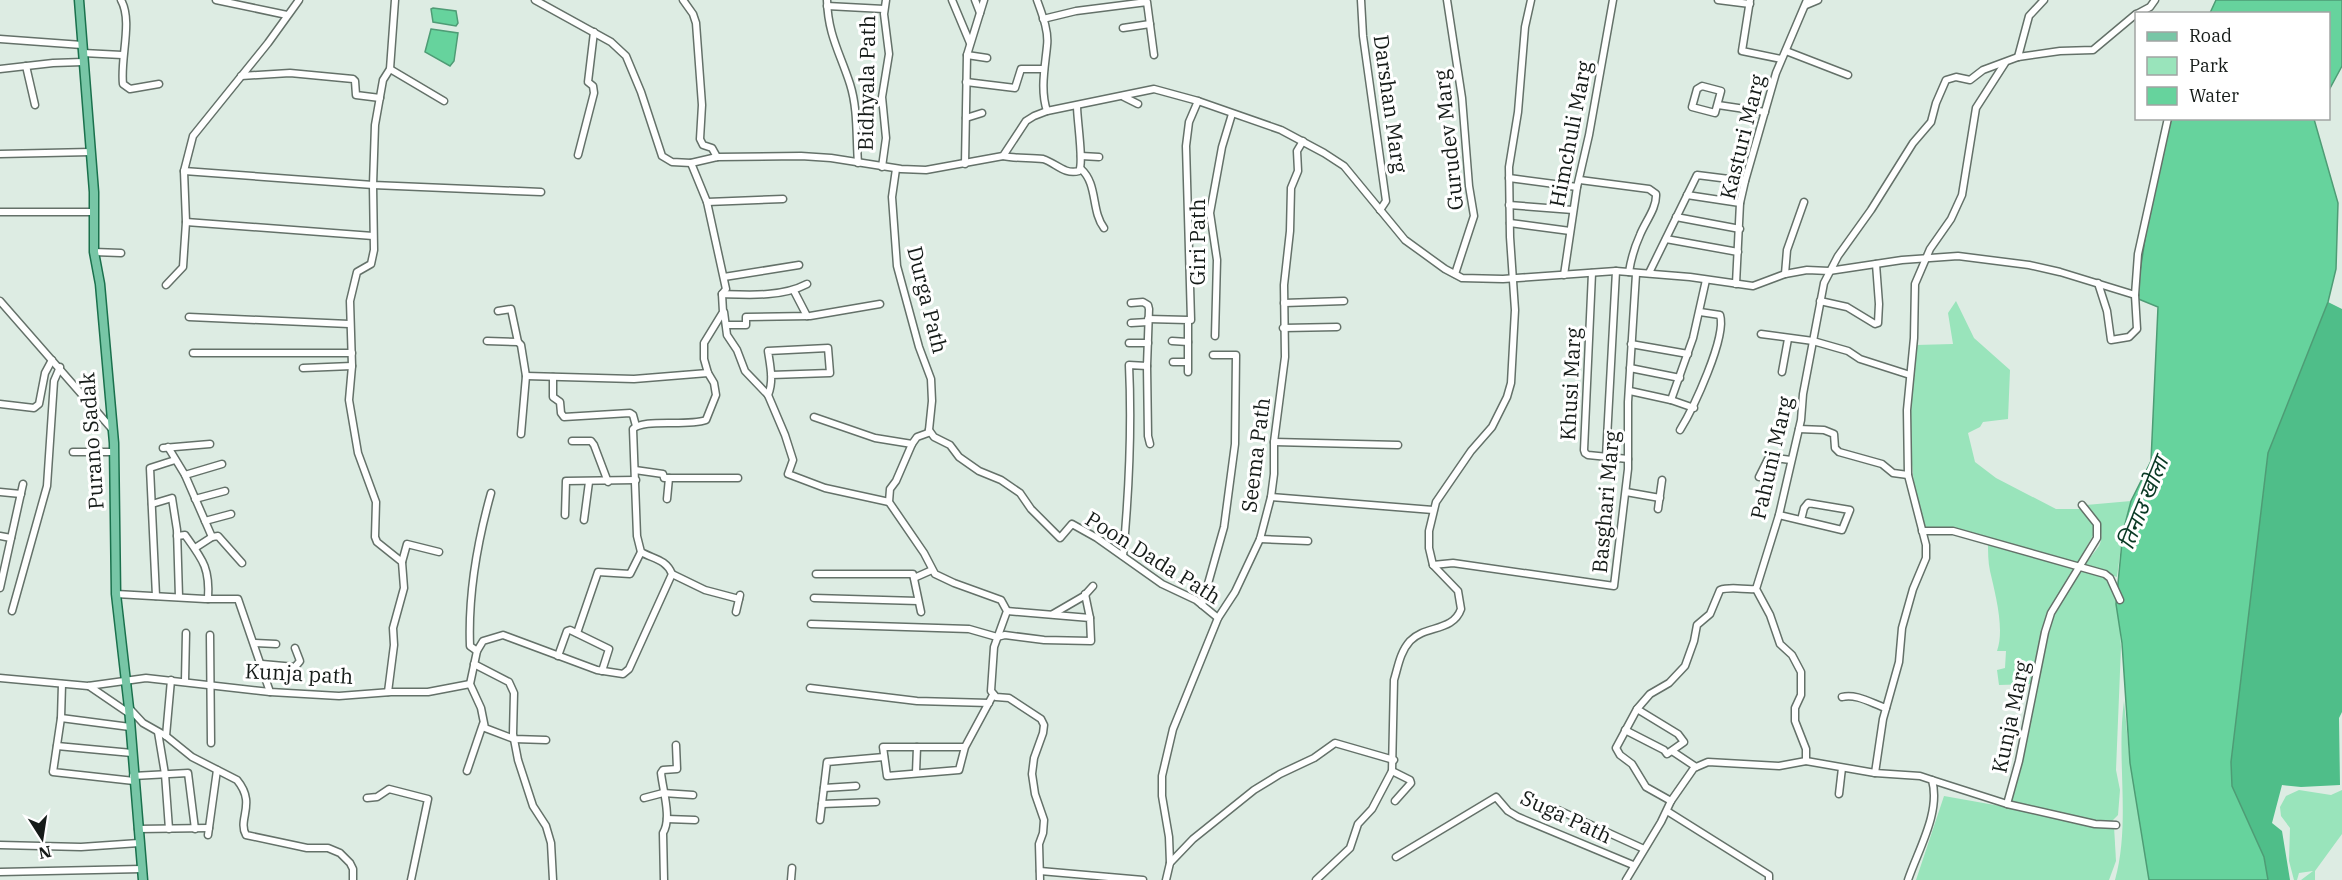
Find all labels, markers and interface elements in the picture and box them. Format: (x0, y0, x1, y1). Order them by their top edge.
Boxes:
legend (2135, 12, 2330, 120)
street label: Bidhyala Path (851, 15, 881, 151)
text: Road (2189, 24, 2232, 47)
street label: Darshan Marg (1367, 33, 1415, 175)
text: Park (2189, 54, 2229, 77)
street label: Himchuli Marg (1542, 58, 1598, 209)
street label: Gurudev Marg (1427, 68, 1469, 212)
street label: Kasturi Marg (1713, 71, 1771, 202)
text: Water (2189, 84, 2239, 107)
street label: Giri Path (1183, 198, 1211, 286)
street label: Durga Path (901, 243, 955, 356)
street label: Khusi Marg (1553, 326, 1587, 441)
street label: Purano Sadak (72, 371, 110, 511)
street label: Pahuni Marg (1743, 393, 1799, 522)
street label: Seema Path (1234, 396, 1276, 514)
street label: Basghari Marg (1585, 429, 1625, 574)
water label: तिनाउ खोला (2111, 448, 2176, 553)
street label: Poon Dada Path (1080, 504, 1227, 610)
street label: Kunja path (244, 656, 354, 690)
street label: Kunja Marg (1984, 658, 2036, 775)
street label: Suga Path (1516, 783, 1617, 849)
north arrow (12, 808, 72, 868)
text: N (37, 842, 53, 864)

